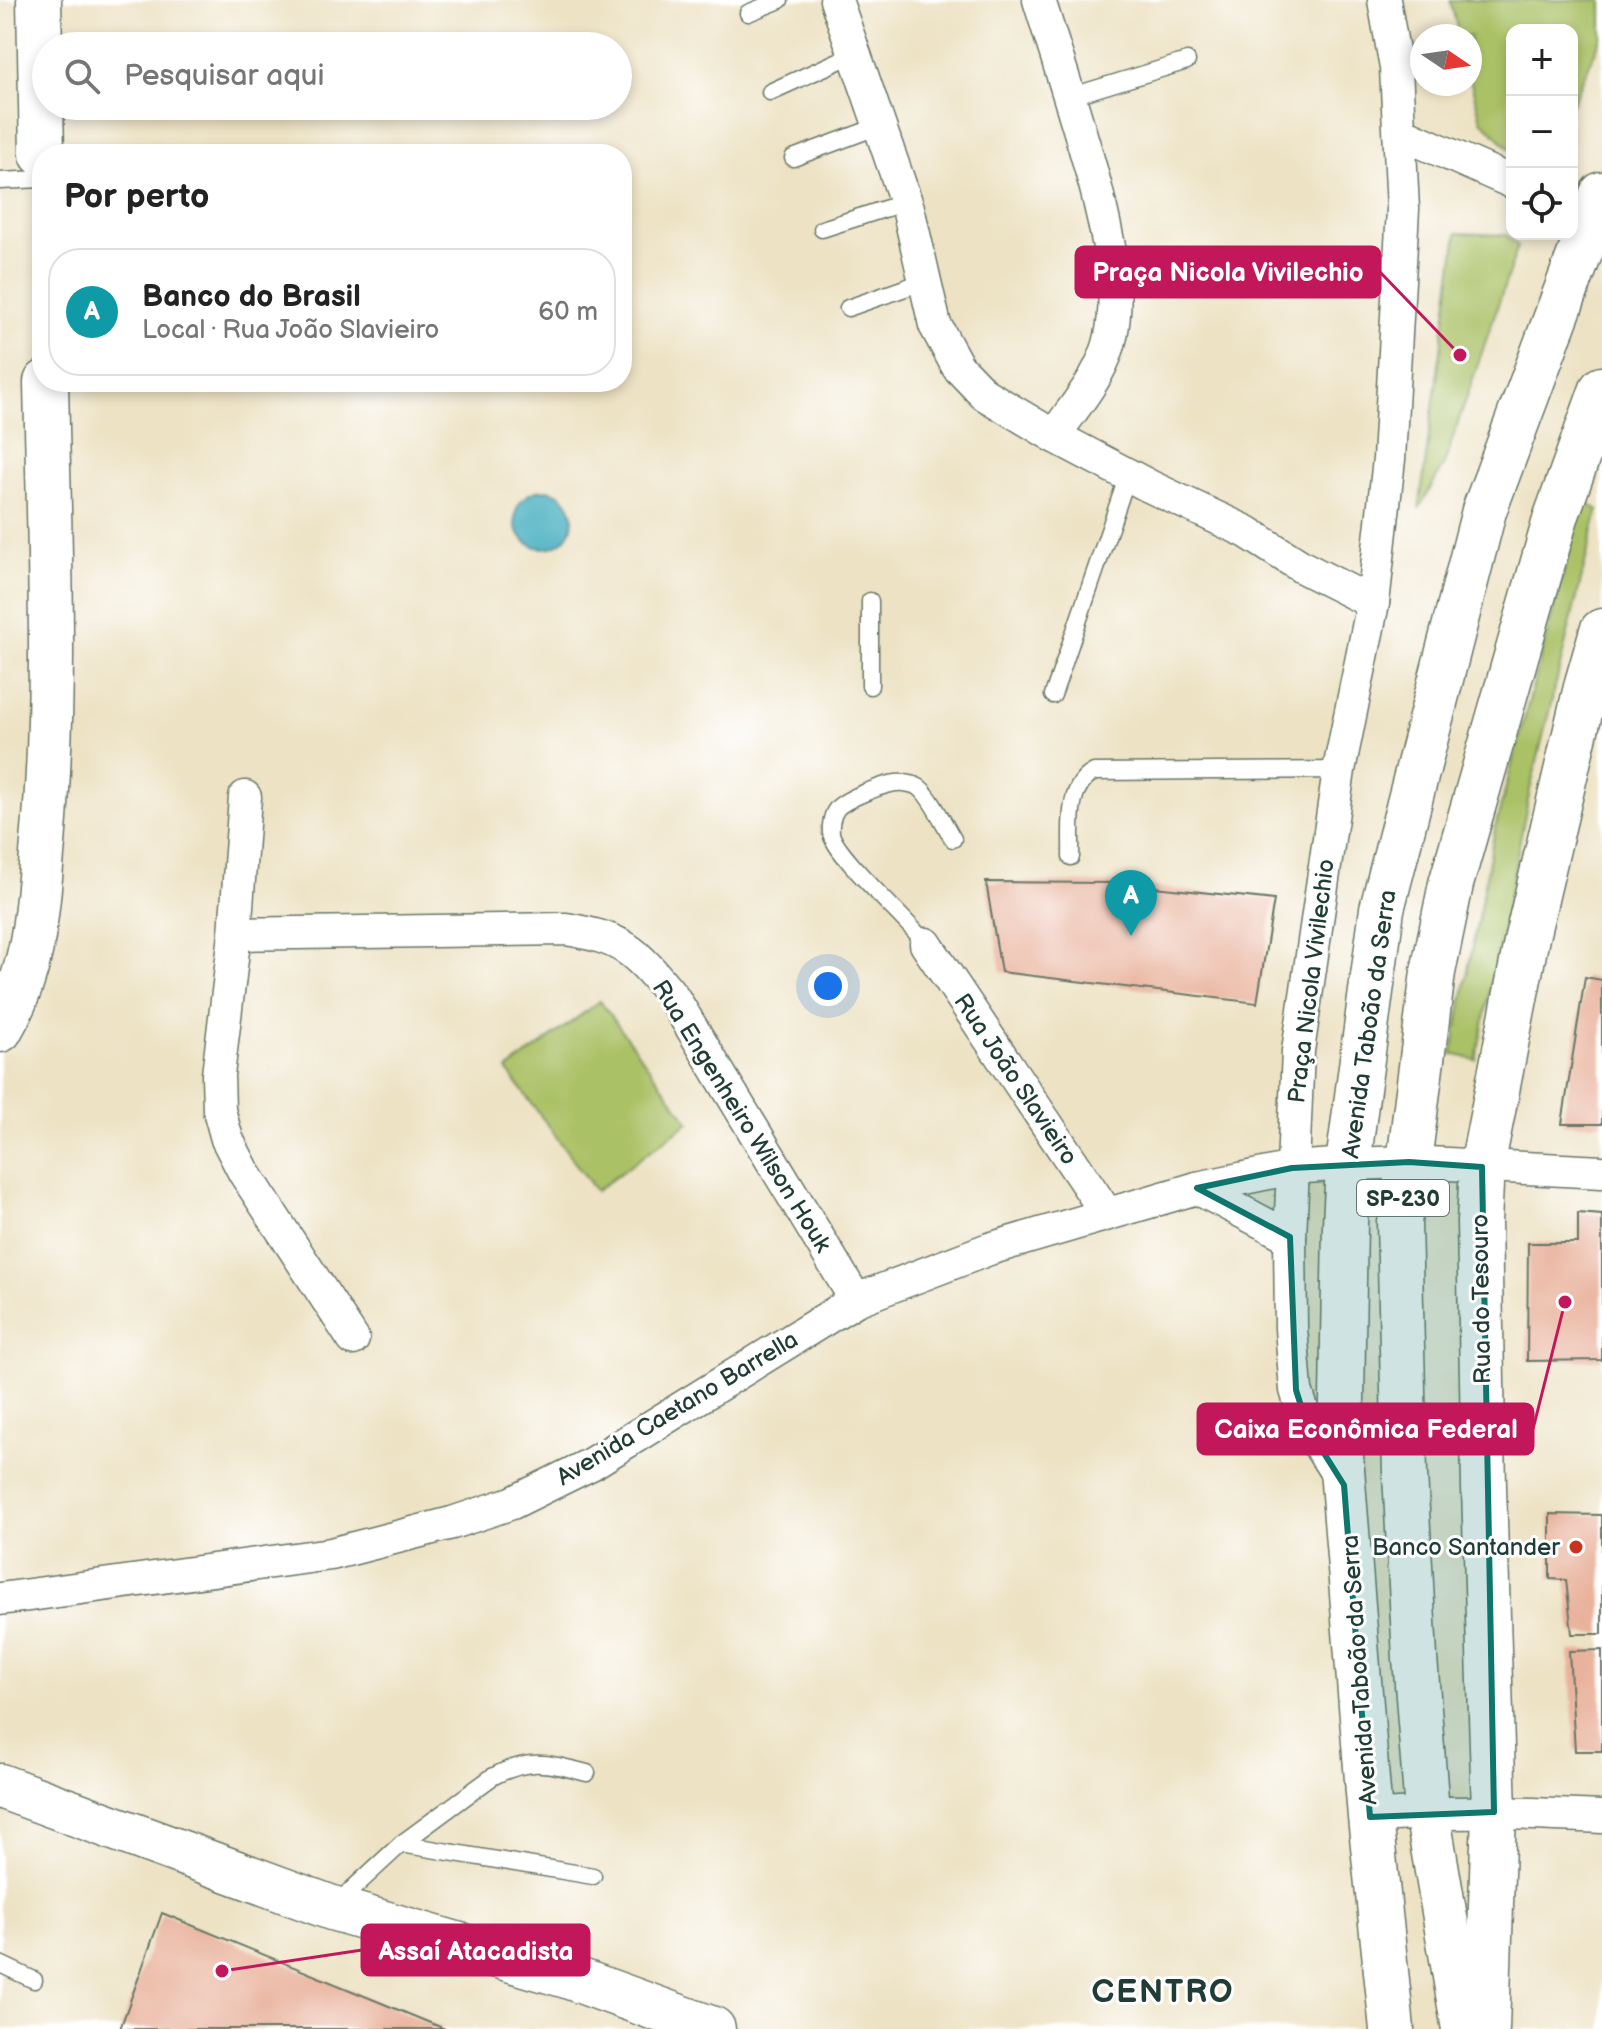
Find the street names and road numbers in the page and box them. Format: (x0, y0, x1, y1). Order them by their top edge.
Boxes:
street label: Praça Nicola Vivilechio (1282, 857, 1341, 1105)
street label: Avenida Taboão da Serra (1336, 888, 1403, 1160)
street label: Rua Engenheiro Wilson Houk (646, 975, 838, 1258)
street label: Rua João Slavieiro (948, 988, 1084, 1170)
road number: SP-230 (1357, 1180, 1449, 1216)
street label: Rua do Tesouro (1466, 1214, 1497, 1384)
street label: Avenida Caetano Barrella (551, 1325, 803, 1492)
street label: Avenida Taboão da Serra (1336, 1534, 1383, 1806)

